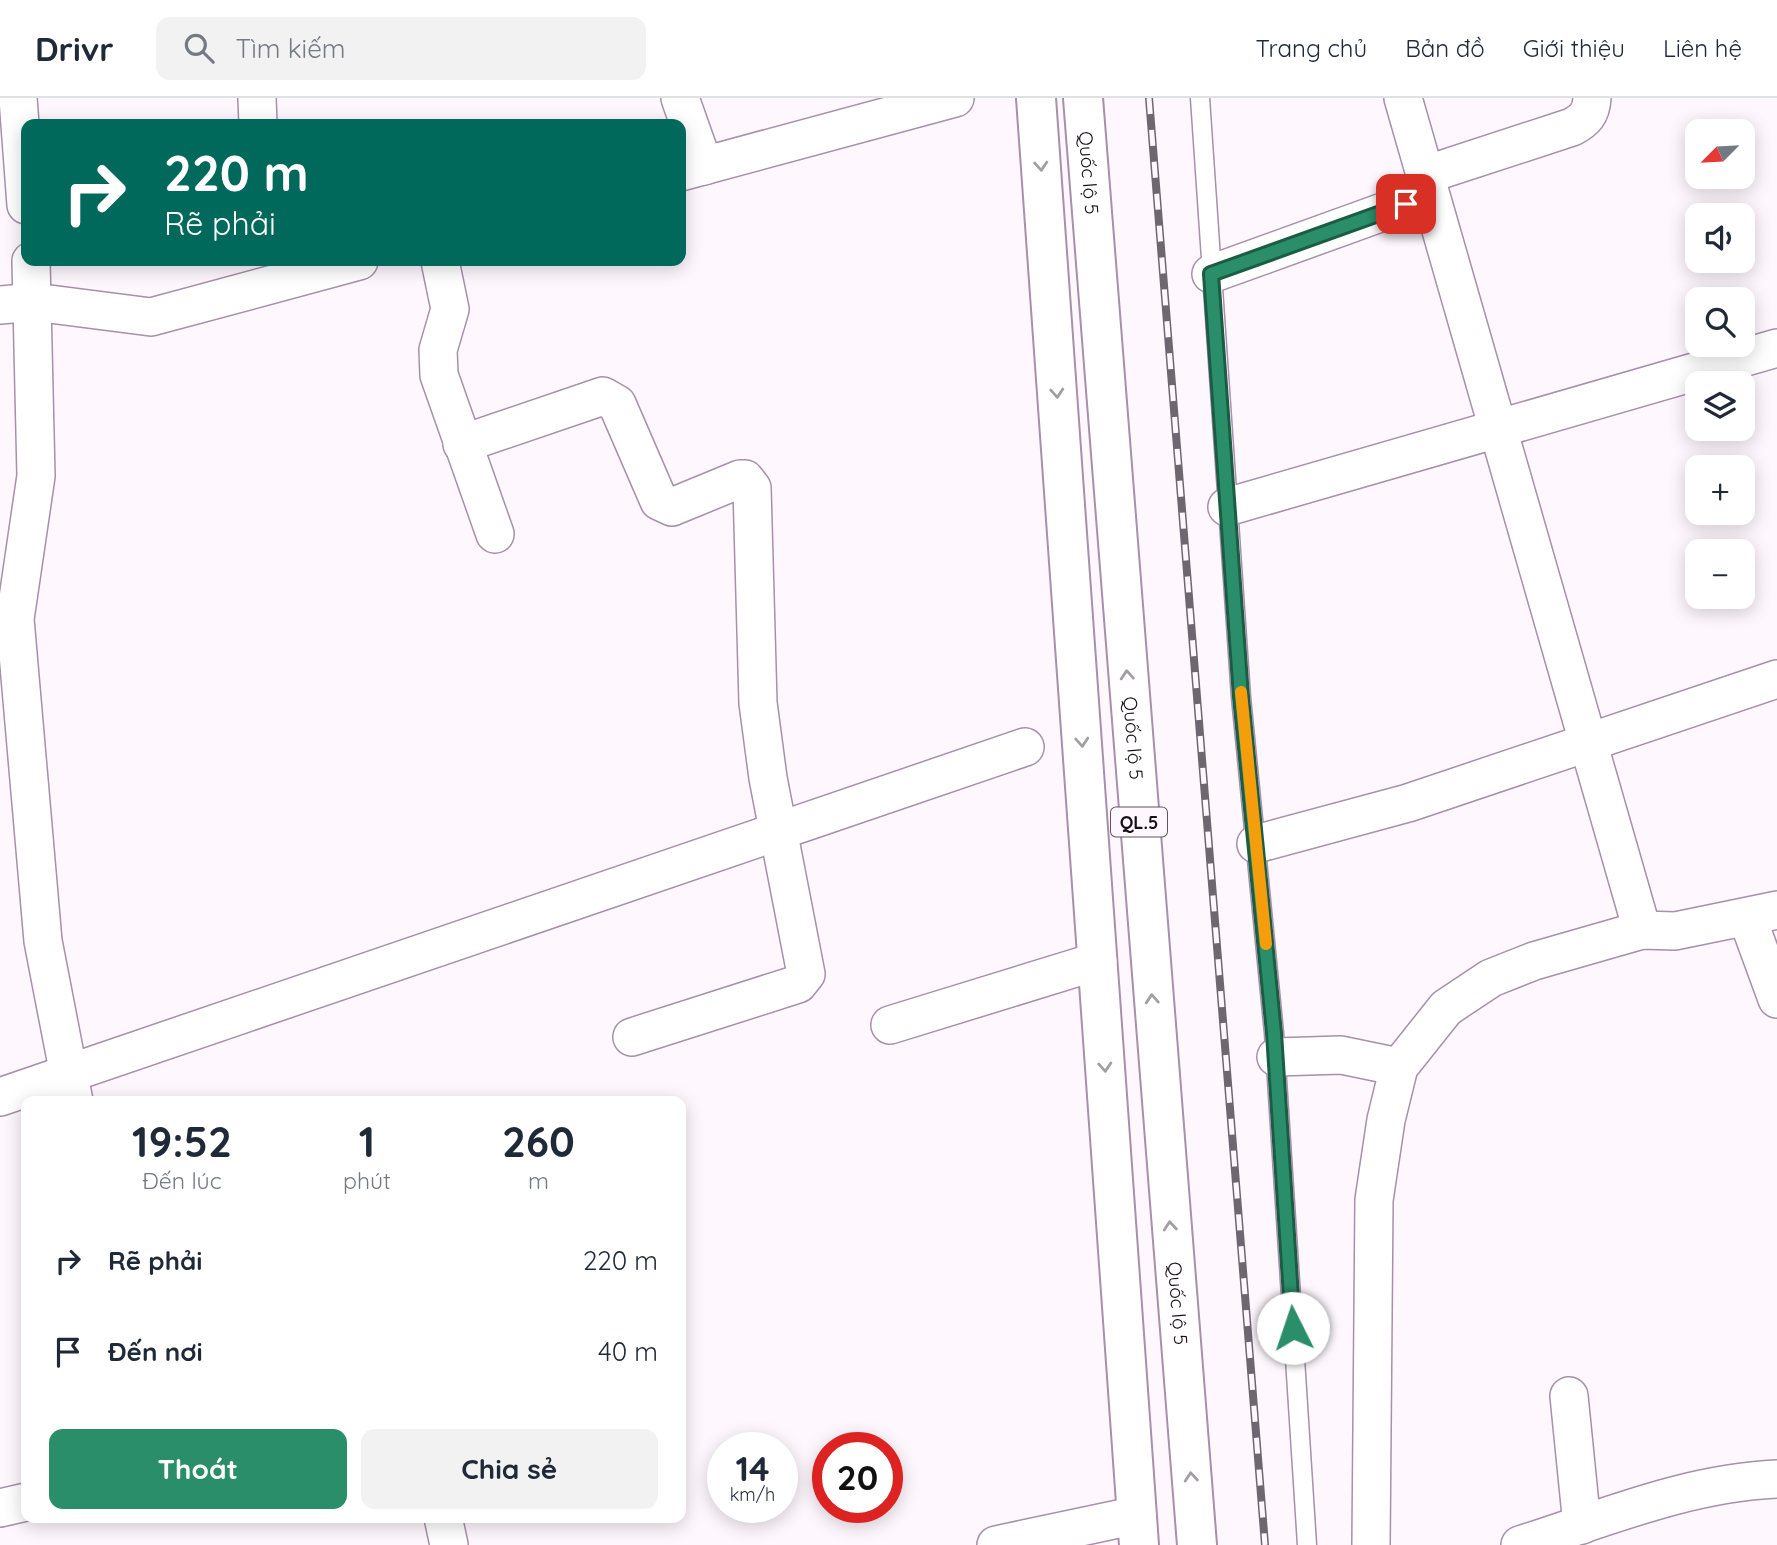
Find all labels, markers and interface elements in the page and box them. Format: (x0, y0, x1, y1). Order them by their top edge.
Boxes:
search box (156, 17, 646, 80)
text: Drivr (35, 28, 114, 69)
icon: search (180, 29, 218, 67)
text: Tìm kiếm (236, 32, 346, 65)
text: Trang chủ (1255, 33, 1367, 63)
text: Bản đồ (1405, 33, 1485, 63)
text: Giới thiệu (1523, 33, 1625, 63)
text: Liên hệ (1663, 33, 1742, 63)
north arrow (1685, 119, 1755, 189)
map controls (1685, 119, 1755, 609)
street label: Quốc lộ 5 (1074, 130, 1104, 215)
text: 220 m (164, 142, 309, 203)
icon: right (49, 147, 140, 238)
one-way arrow (1033, 161, 1048, 172)
pin (1376, 174, 1436, 234)
icon: arrive (1387, 185, 1425, 223)
text: Rẽ phải (164, 203, 276, 243)
button: sound (1685, 203, 1755, 273)
button: search (1685, 287, 1755, 357)
button: layers (1685, 371, 1755, 441)
one-way arrow (1049, 388, 1064, 399)
button: + (1685, 455, 1755, 525)
button: − (1685, 539, 1755, 609)
one-way arrow (1120, 669, 1135, 680)
street label: Quốc lộ 5 (1118, 695, 1149, 781)
one-way arrow (1074, 737, 1089, 748)
road number: QL.5 (1111, 808, 1167, 836)
one-way arrow (1145, 993, 1160, 1004)
one-way arrow (1097, 1062, 1112, 1073)
text: 19:52 (132, 1115, 232, 1168)
text: 1 (359, 1115, 375, 1168)
text: 260 (502, 1115, 575, 1168)
text: Đến lúc (142, 1166, 222, 1195)
text: phút (343, 1166, 391, 1195)
text: m (528, 1166, 549, 1195)
one-way arrow (1163, 1220, 1178, 1231)
icon: right (49, 1242, 87, 1280)
text: Rẽ phải (108, 1244, 202, 1277)
text: 220 m (583, 1244, 658, 1277)
street label: Quốc lộ 5 (1163, 1261, 1193, 1346)
position arrow (1256, 1291, 1330, 1365)
icon: arrive (49, 1333, 87, 1371)
text: Đến nơi (108, 1335, 203, 1368)
text: 40 m (598, 1335, 658, 1368)
button: Thoát (49, 1429, 347, 1509)
button: Chia sẻ (361, 1429, 658, 1509)
speed limit sign: 20 (812, 1432, 903, 1523)
text: 14 (735, 1446, 770, 1490)
one-way arrow (1184, 1471, 1199, 1482)
text: km/h (730, 1483, 775, 1506)

